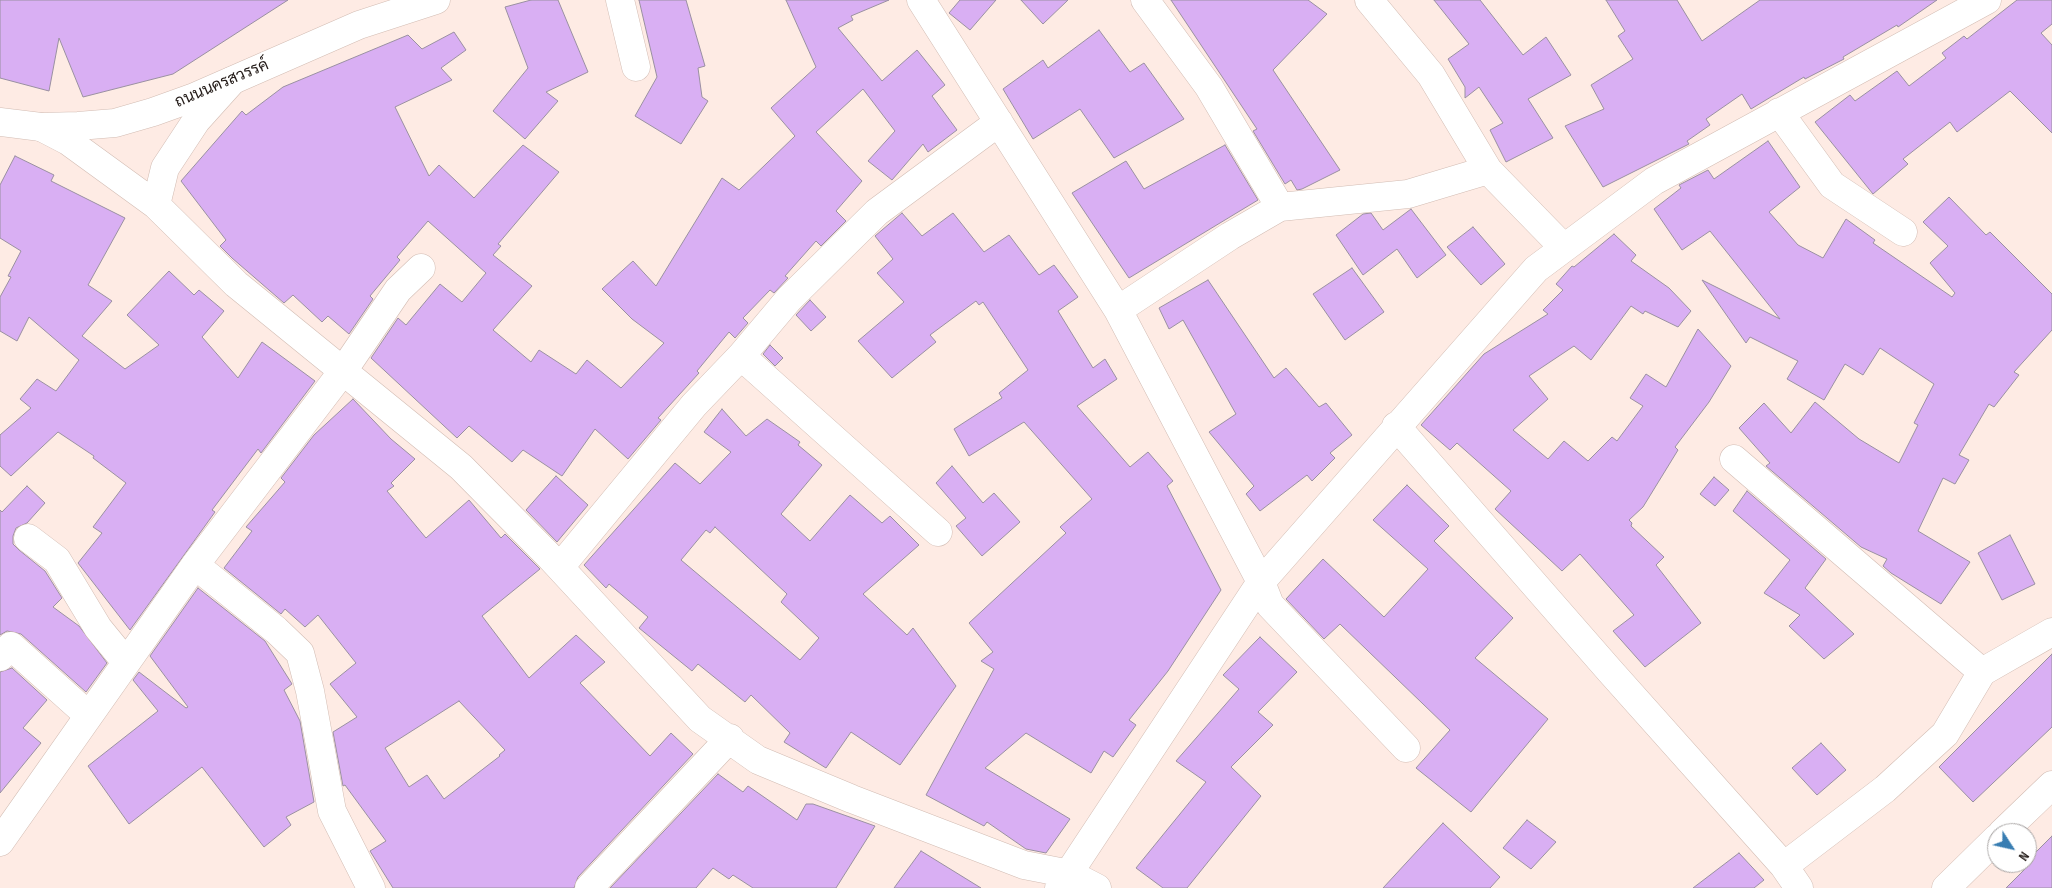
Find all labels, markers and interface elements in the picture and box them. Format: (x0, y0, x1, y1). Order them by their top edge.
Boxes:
street label: ถนนนครสวรรค์ (172, 56, 272, 112)
north arrow (1987, 823, 2037, 873)
text: N (2015, 848, 2033, 864)

